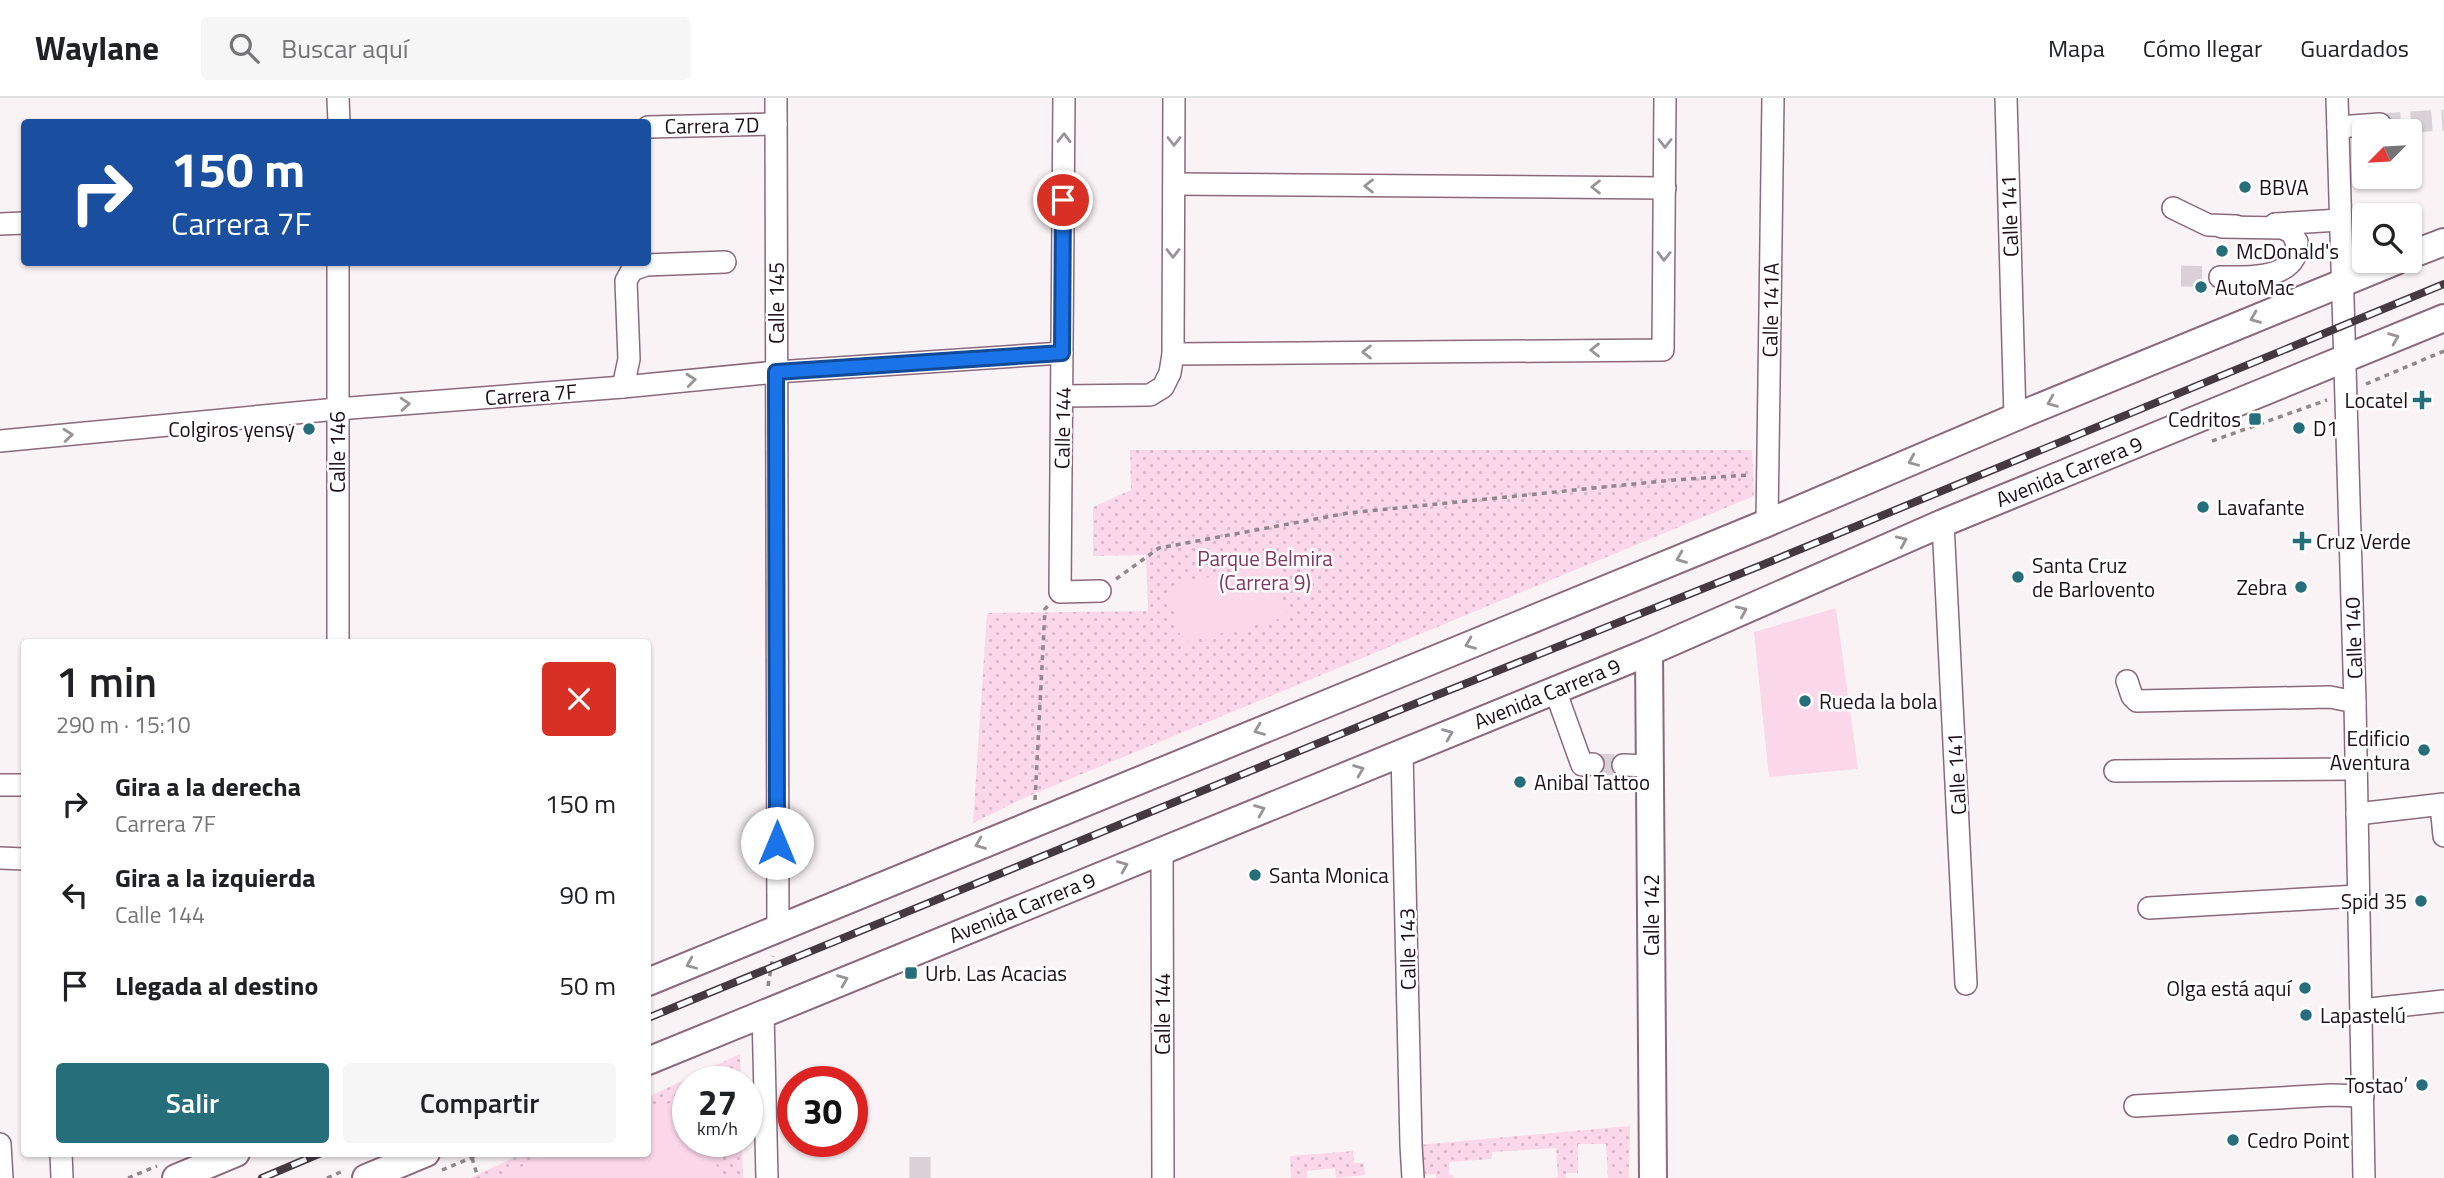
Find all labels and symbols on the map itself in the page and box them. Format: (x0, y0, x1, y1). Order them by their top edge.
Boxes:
street label: Carrera 7D (664, 108, 760, 142)
north arrow (2352, 119, 2422, 189)
one-way arrow (1056, 132, 1072, 143)
one-way arrow (1166, 136, 1182, 147)
one-way arrow (1657, 138, 1673, 149)
pin (1033, 170, 1093, 230)
place label: BBVA (2259, 171, 2309, 203)
street label: Calle 141 (1992, 174, 2026, 258)
one-way arrow (1363, 178, 1374, 194)
one-way arrow (1591, 179, 1601, 195)
marker: BBVA (2237, 179, 2253, 195)
place label: McDonald's (2236, 235, 2339, 267)
marker: McDonald's (2214, 243, 2230, 259)
one-way arrow (1165, 248, 1181, 258)
one-way arrow (1656, 251, 1672, 262)
street label: Calle 145 (760, 262, 792, 344)
street label: Calle 141A (1753, 262, 1787, 358)
place label: AutoMac (2215, 271, 2294, 303)
marker: AutoMac (2193, 279, 2209, 295)
one-way arrow (2250, 309, 2262, 323)
one-way arrow (2388, 333, 2400, 347)
one-way arrow (1589, 342, 1600, 358)
one-way arrow (1362, 344, 1372, 360)
one-way arrow (685, 373, 697, 388)
street label: Carrera 7F (484, 375, 578, 413)
place label: Locatel (2344, 384, 2408, 416)
street label: Calle 144 (1045, 387, 1079, 469)
marker: Locatel (2414, 392, 2430, 408)
one-way arrow (2047, 393, 2059, 407)
one-way arrow (400, 397, 411, 412)
place label: Cedritos (2168, 403, 2241, 435)
street label: Calle 146 (321, 411, 353, 493)
marker: Cedritos (2247, 411, 2263, 427)
place label: D1 (2313, 412, 2338, 444)
place label: Colgiros yensy (168, 413, 295, 445)
marker: D1 (2291, 420, 2307, 436)
marker: Colgiros yensy (301, 421, 317, 437)
one-way arrow (62, 427, 74, 442)
street label: Avenida Carrera 9 (1991, 427, 2147, 515)
one-way arrow (1907, 453, 1920, 467)
place label: Lavafante (2217, 491, 2305, 523)
marker: Lavafante (2195, 499, 2211, 515)
place label: Cruz Verde (2316, 525, 2411, 557)
marker: Cruz Verde (2294, 533, 2310, 549)
one-way arrow (1895, 535, 1907, 549)
park label: Parque Belmira (Carrera 9) (1197, 542, 1333, 598)
one-way arrow (1675, 549, 1687, 563)
place label: Santa Cruz de Barlovento (2032, 549, 2155, 605)
marker: Santa Cruz de Barlovento (2010, 569, 2026, 585)
place label: Zebra (2237, 571, 2287, 603)
marker: Zebra (2293, 579, 2309, 595)
street label: Calle 140 (2336, 596, 2370, 680)
one-way arrow (1734, 605, 1747, 619)
one-way arrow (1465, 635, 1477, 649)
street label: Avenida Carrera 9 (1469, 649, 1625, 737)
place label: Rueda la bola (1819, 685, 1938, 717)
marker: Rueda la bola (1797, 693, 1813, 709)
one-way arrow (1254, 721, 1266, 735)
place label: Edificio Aventura (2330, 722, 2410, 778)
one-way arrow (1441, 728, 1453, 742)
street label: Calle 141 (1938, 732, 1974, 816)
marker: Edificio Aventura (2416, 742, 2432, 758)
one-way arrow (1351, 764, 1364, 778)
place label: Anibal Tattoo (1534, 766, 1650, 798)
marker: Anibal Tattoo (1512, 774, 1528, 790)
one-way arrow (1253, 804, 1265, 818)
position arrow (740, 806, 814, 880)
one-way arrow (975, 836, 987, 850)
place label: Santa Monica (1269, 859, 1389, 891)
one-way arrow (1117, 860, 1129, 874)
street label: Avenida Carrera 9 (944, 863, 1100, 951)
marker: Santa Monica (1247, 867, 1263, 883)
street label: Calle 142 (1635, 874, 1667, 956)
place label: Spid 35 (2341, 885, 2407, 917)
marker: Spid 35 (2413, 893, 2429, 909)
street label: Calle 143 (1390, 908, 1424, 990)
one-way arrow (686, 955, 698, 969)
place label: Urb. Las Acacias (925, 957, 1067, 989)
marker: Urb. Las Acacias (903, 965, 919, 981)
place label: Olga está aquí (2166, 972, 2292, 1004)
street label: Calle 144 (1146, 973, 1178, 1055)
one-way arrow (836, 975, 848, 989)
marker: Olga está aquí (2297, 980, 2313, 996)
place label: Lapastelú (2320, 999, 2406, 1031)
marker: Lapastelú (2298, 1007, 2314, 1023)
speed limit sign: 30 (777, 1066, 868, 1157)
place label: Tostao’ (2345, 1069, 2408, 1101)
marker: Tostao’ (2414, 1077, 2430, 1093)
place label: Cedro Point (2247, 1124, 2350, 1156)
marker: Cedro Point (2225, 1132, 2241, 1148)

